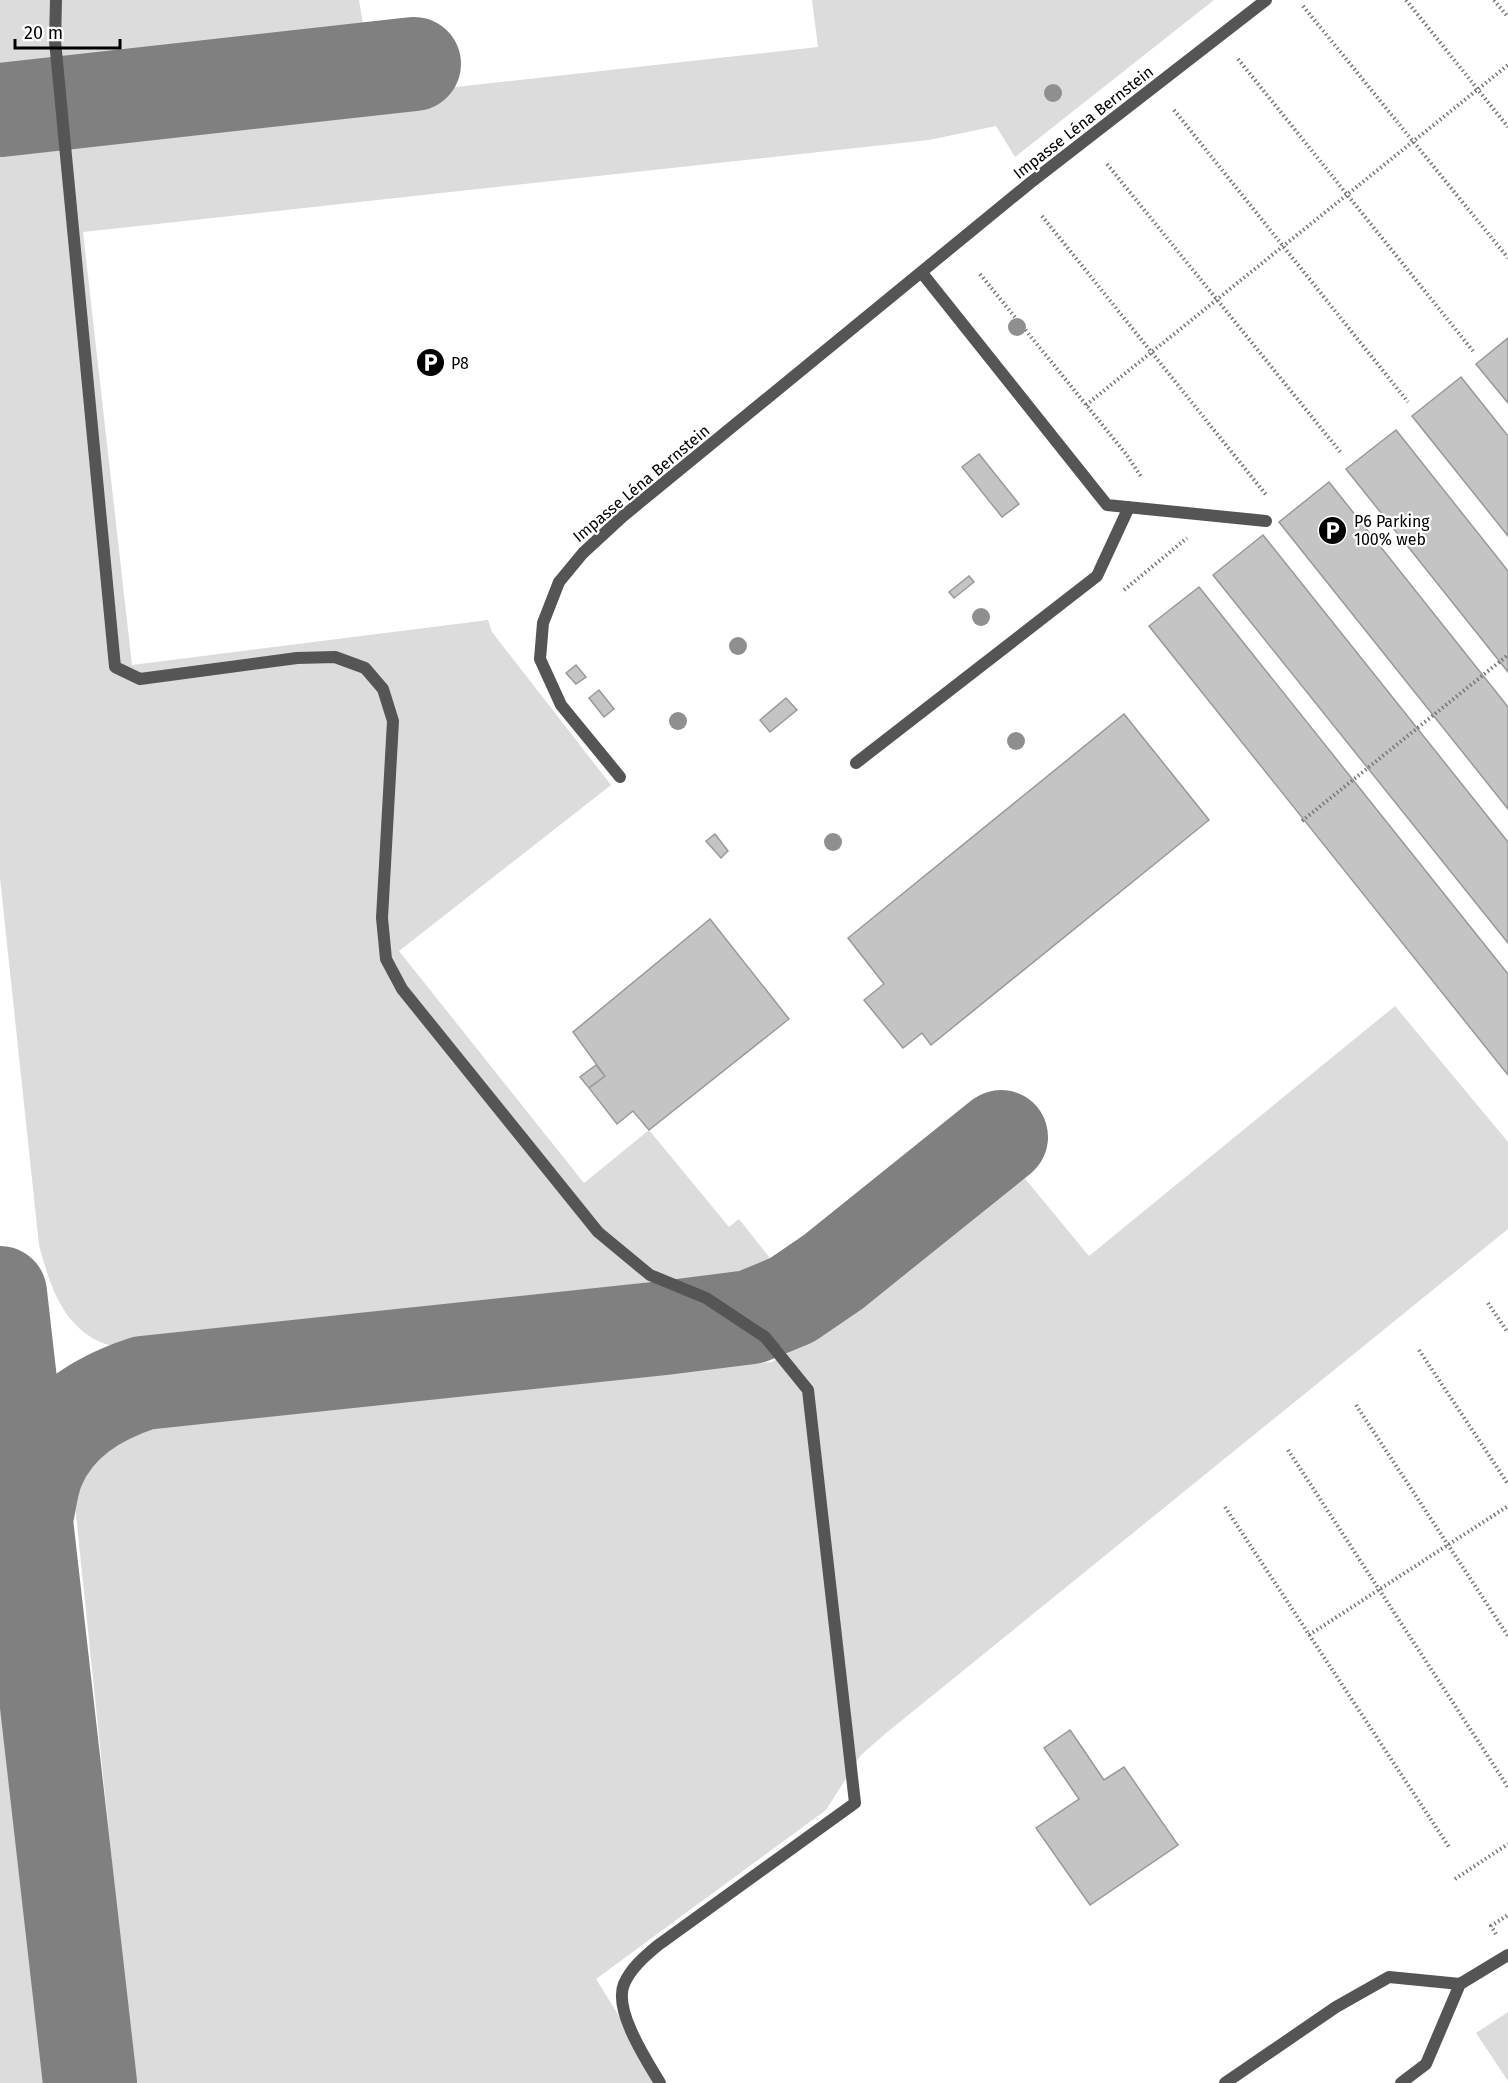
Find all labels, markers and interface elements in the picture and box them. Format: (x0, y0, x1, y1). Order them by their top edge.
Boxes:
scale bar (15, 12, 120, 50)
text: 20 m (24, 22, 63, 44)
street label: Impasse Léna Bernstein (1010, 62, 1157, 183)
parking icon: P8 (414, 347, 446, 379)
place label: P8 (451, 354, 469, 373)
street label: Impasse Léna Bernstein (569, 421, 713, 546)
place label: P6 Parking 100% web (1354, 512, 1430, 549)
parking icon: P6 Parking 100% web (1317, 514, 1349, 546)

